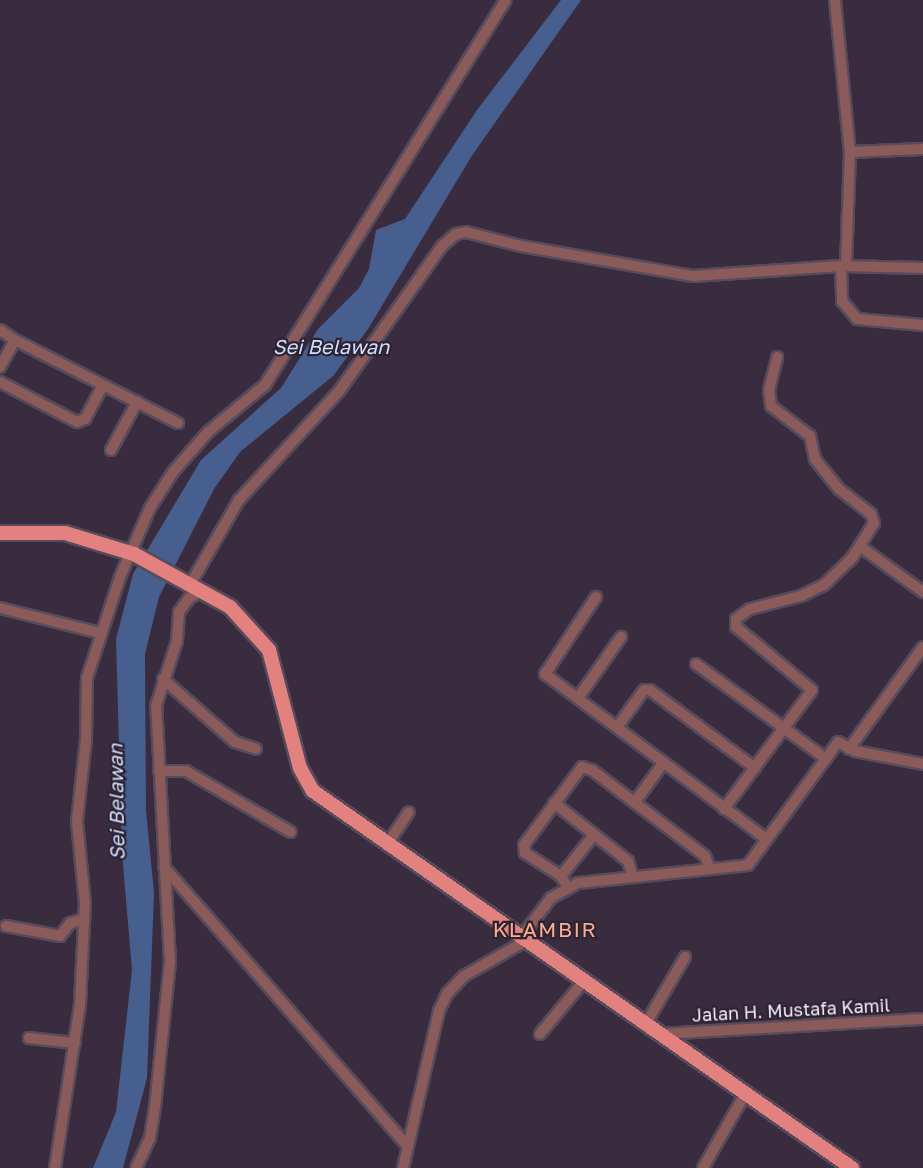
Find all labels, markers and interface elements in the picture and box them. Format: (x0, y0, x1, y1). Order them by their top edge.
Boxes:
water label: Sei Belawan (273, 334, 389, 358)
water label: Sei Belawan (103, 743, 129, 861)
district label: KLAMBIR (493, 916, 597, 942)
street label: Jalan H. Mustafa Kamil (691, 994, 891, 1026)

